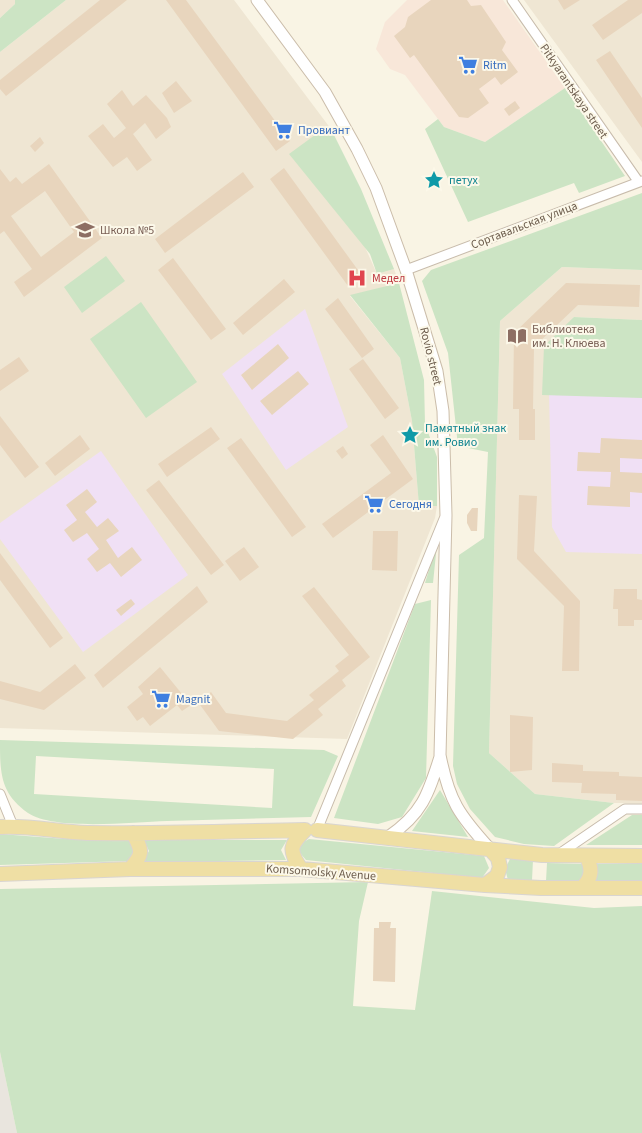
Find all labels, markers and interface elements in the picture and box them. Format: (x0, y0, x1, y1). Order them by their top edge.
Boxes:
street label: Pitkyarantskaya street (535, 41, 612, 142)
supermarket icon: Ritm (457, 54, 479, 76)
place label: Ritm (483, 57, 507, 74)
supermarket icon: Провиант (272, 119, 294, 141)
place label: Провиант (298, 122, 351, 139)
place icon: петух (423, 169, 445, 191)
place label: петух (449, 172, 478, 189)
street label: Сортавальская улица (468, 197, 580, 254)
school or university icon: Школа №5 (74, 219, 96, 241)
place label: Школа №5 (100, 222, 154, 239)
hospital icon: Медел (346, 267, 368, 289)
place label: Медел (372, 270, 405, 287)
place label: Библиотека им. Н. Клюева (532, 321, 606, 352)
street label: Rovio street (415, 325, 446, 387)
library icon: Библиотека им. Н. Клюева (506, 325, 528, 347)
place label: Памятный знак им. Ровио (425, 420, 506, 451)
place icon: Памятный знак им. Ровио (399, 424, 421, 446)
supermarket icon: Сегодня (363, 493, 385, 515)
place label: Сегодня (389, 496, 432, 513)
supermarket icon: Magnit (150, 688, 172, 710)
place label: Magnit (176, 691, 210, 708)
street label: Komsomolsky Avenue (265, 860, 377, 885)

